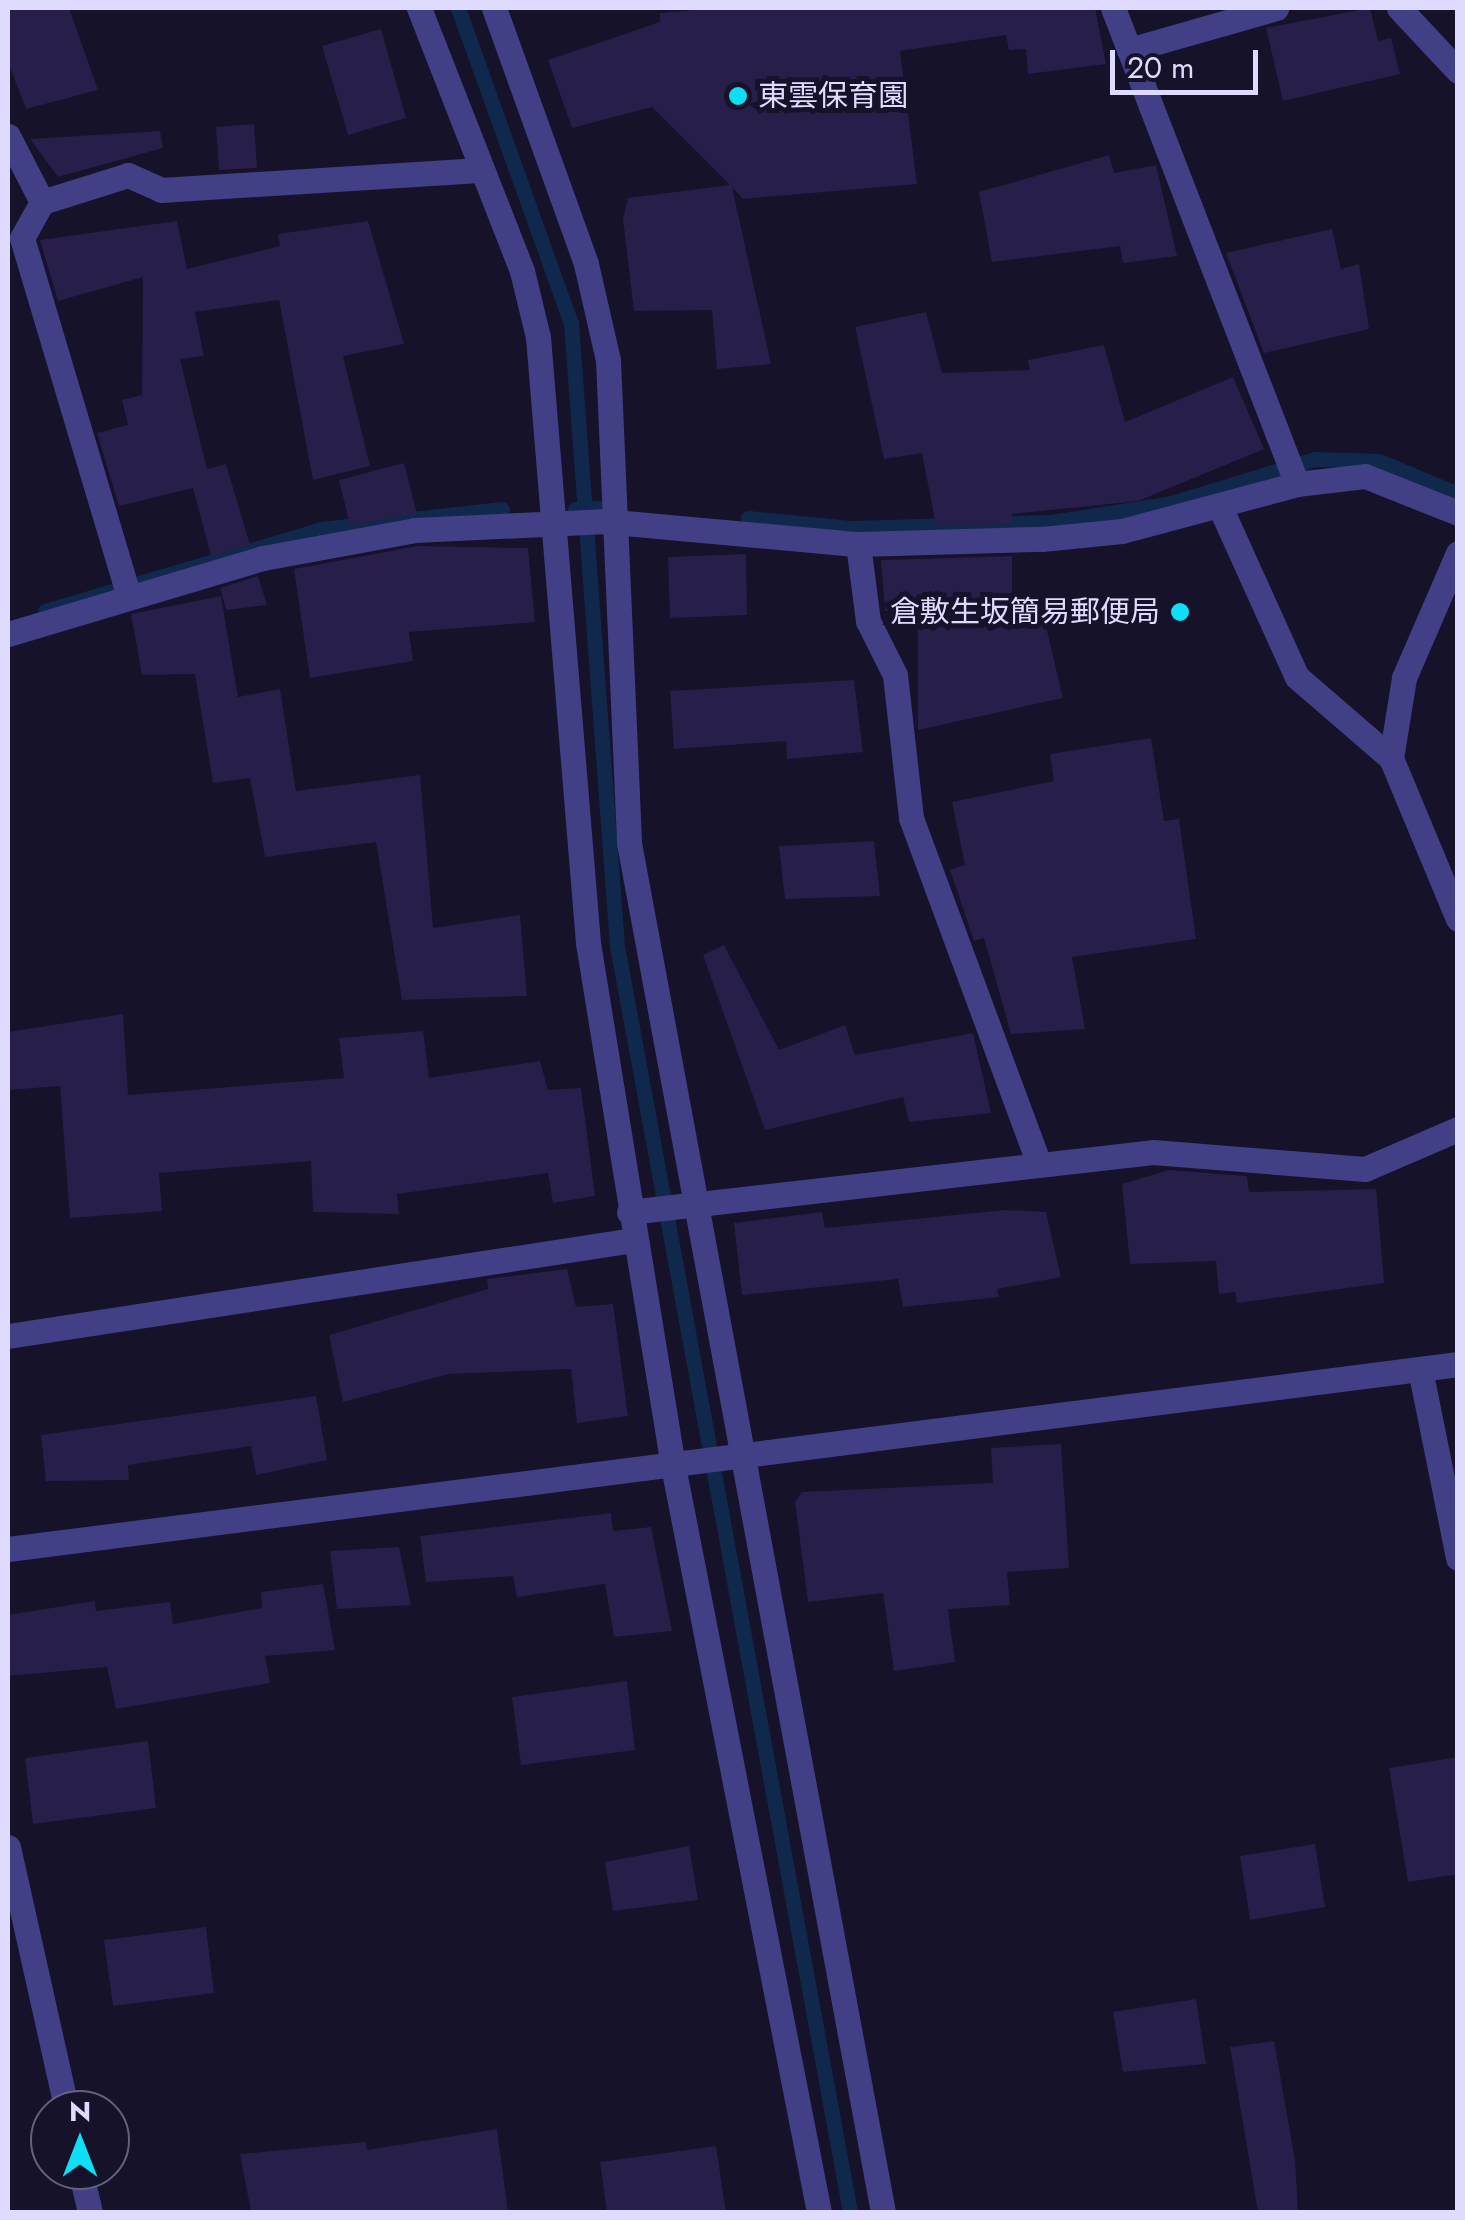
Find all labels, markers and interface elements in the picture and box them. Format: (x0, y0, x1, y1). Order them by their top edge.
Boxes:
scale bar (1115, 30, 1262, 92)
text: 20 m (1127, 46, 1194, 89)
place label: 東雲保育園 (758, 78, 908, 114)
marker: 東雲保育園 (727, 85, 749, 107)
place label: 倉敷生坂簡易郵便局 (890, 594, 1160, 630)
marker: 倉敷生坂簡易郵便局 (1169, 601, 1191, 623)
north arrow (30, 2090, 130, 2190)
text: N (69, 2091, 91, 2132)

